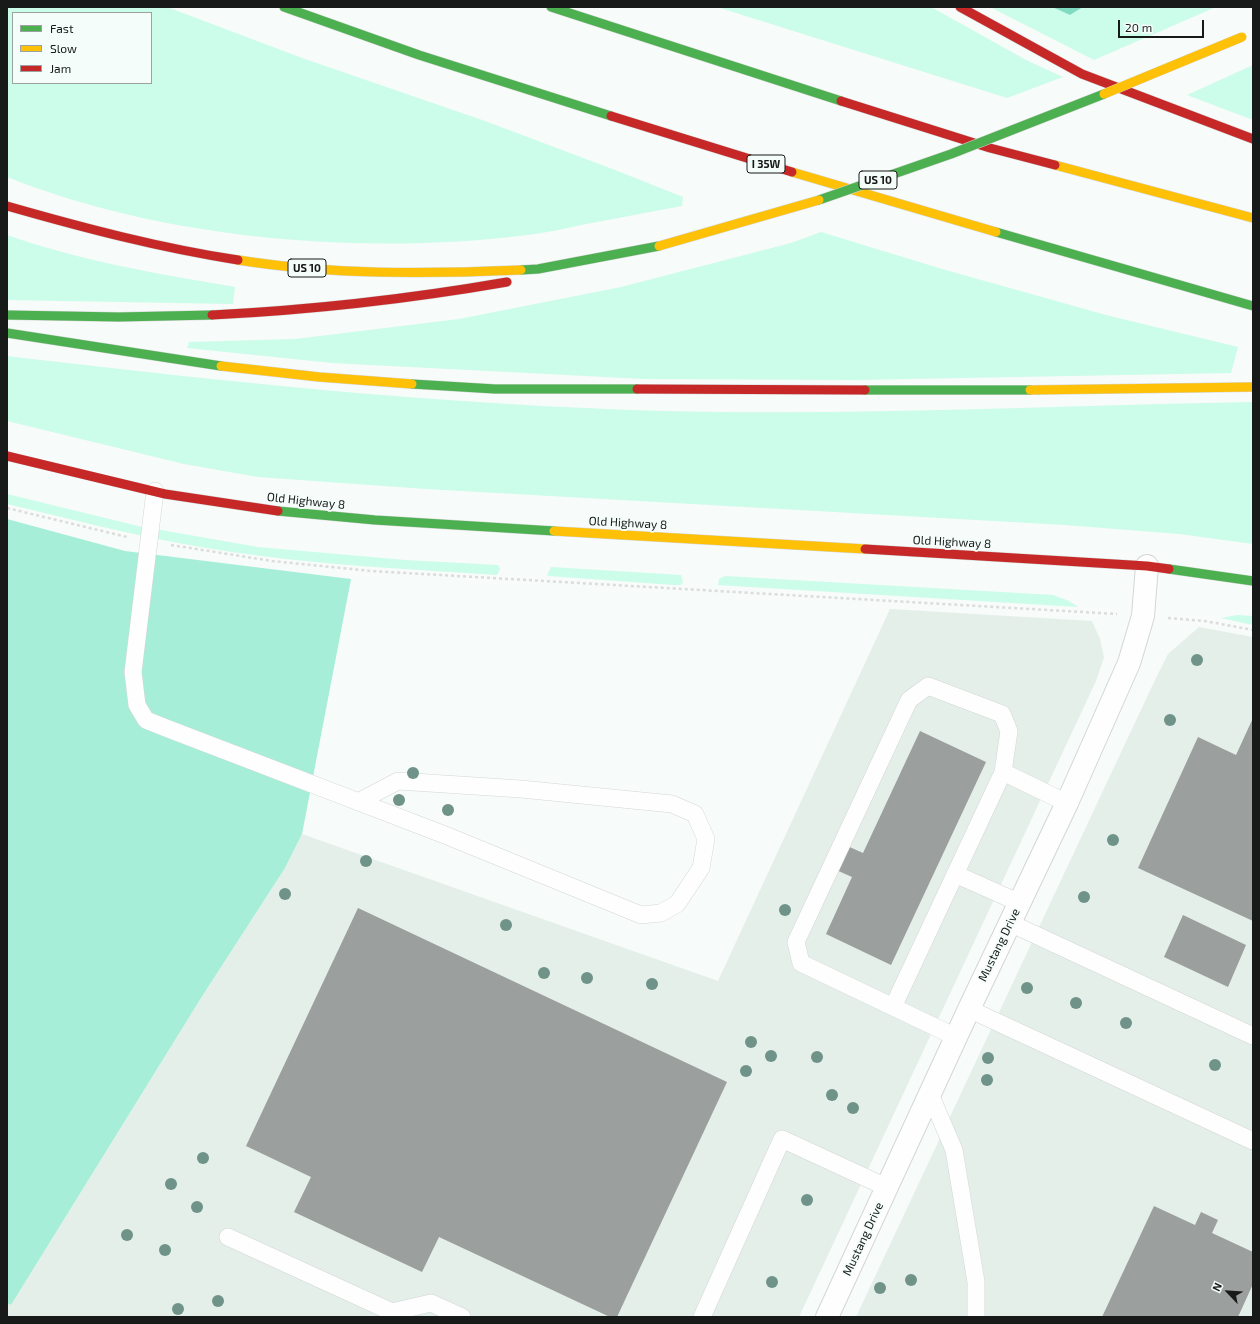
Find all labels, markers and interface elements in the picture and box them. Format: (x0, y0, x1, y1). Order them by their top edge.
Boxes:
legend (12, 12, 152, 84)
scale bar (1120, 12, 1206, 38)
text: 20 m (1125, 20, 1152, 34)
text: Fast (50, 21, 73, 35)
text: Slow (50, 41, 77, 55)
text: Jam (50, 61, 71, 75)
road number: I 35W (747, 155, 785, 173)
road number: US 10 (859, 171, 897, 189)
road number: US 10 (288, 259, 326, 277)
street label: Old Highway 8 (266, 490, 346, 512)
street label: Old Highway 8 (588, 514, 668, 532)
street label: Old Highway 8 (912, 533, 992, 551)
street label: Mustang Drive (975, 906, 1023, 984)
street label: Mustang Drive (840, 1200, 886, 1278)
north arrow (1208, 1272, 1248, 1312)
text: N (1209, 1280, 1224, 1293)

